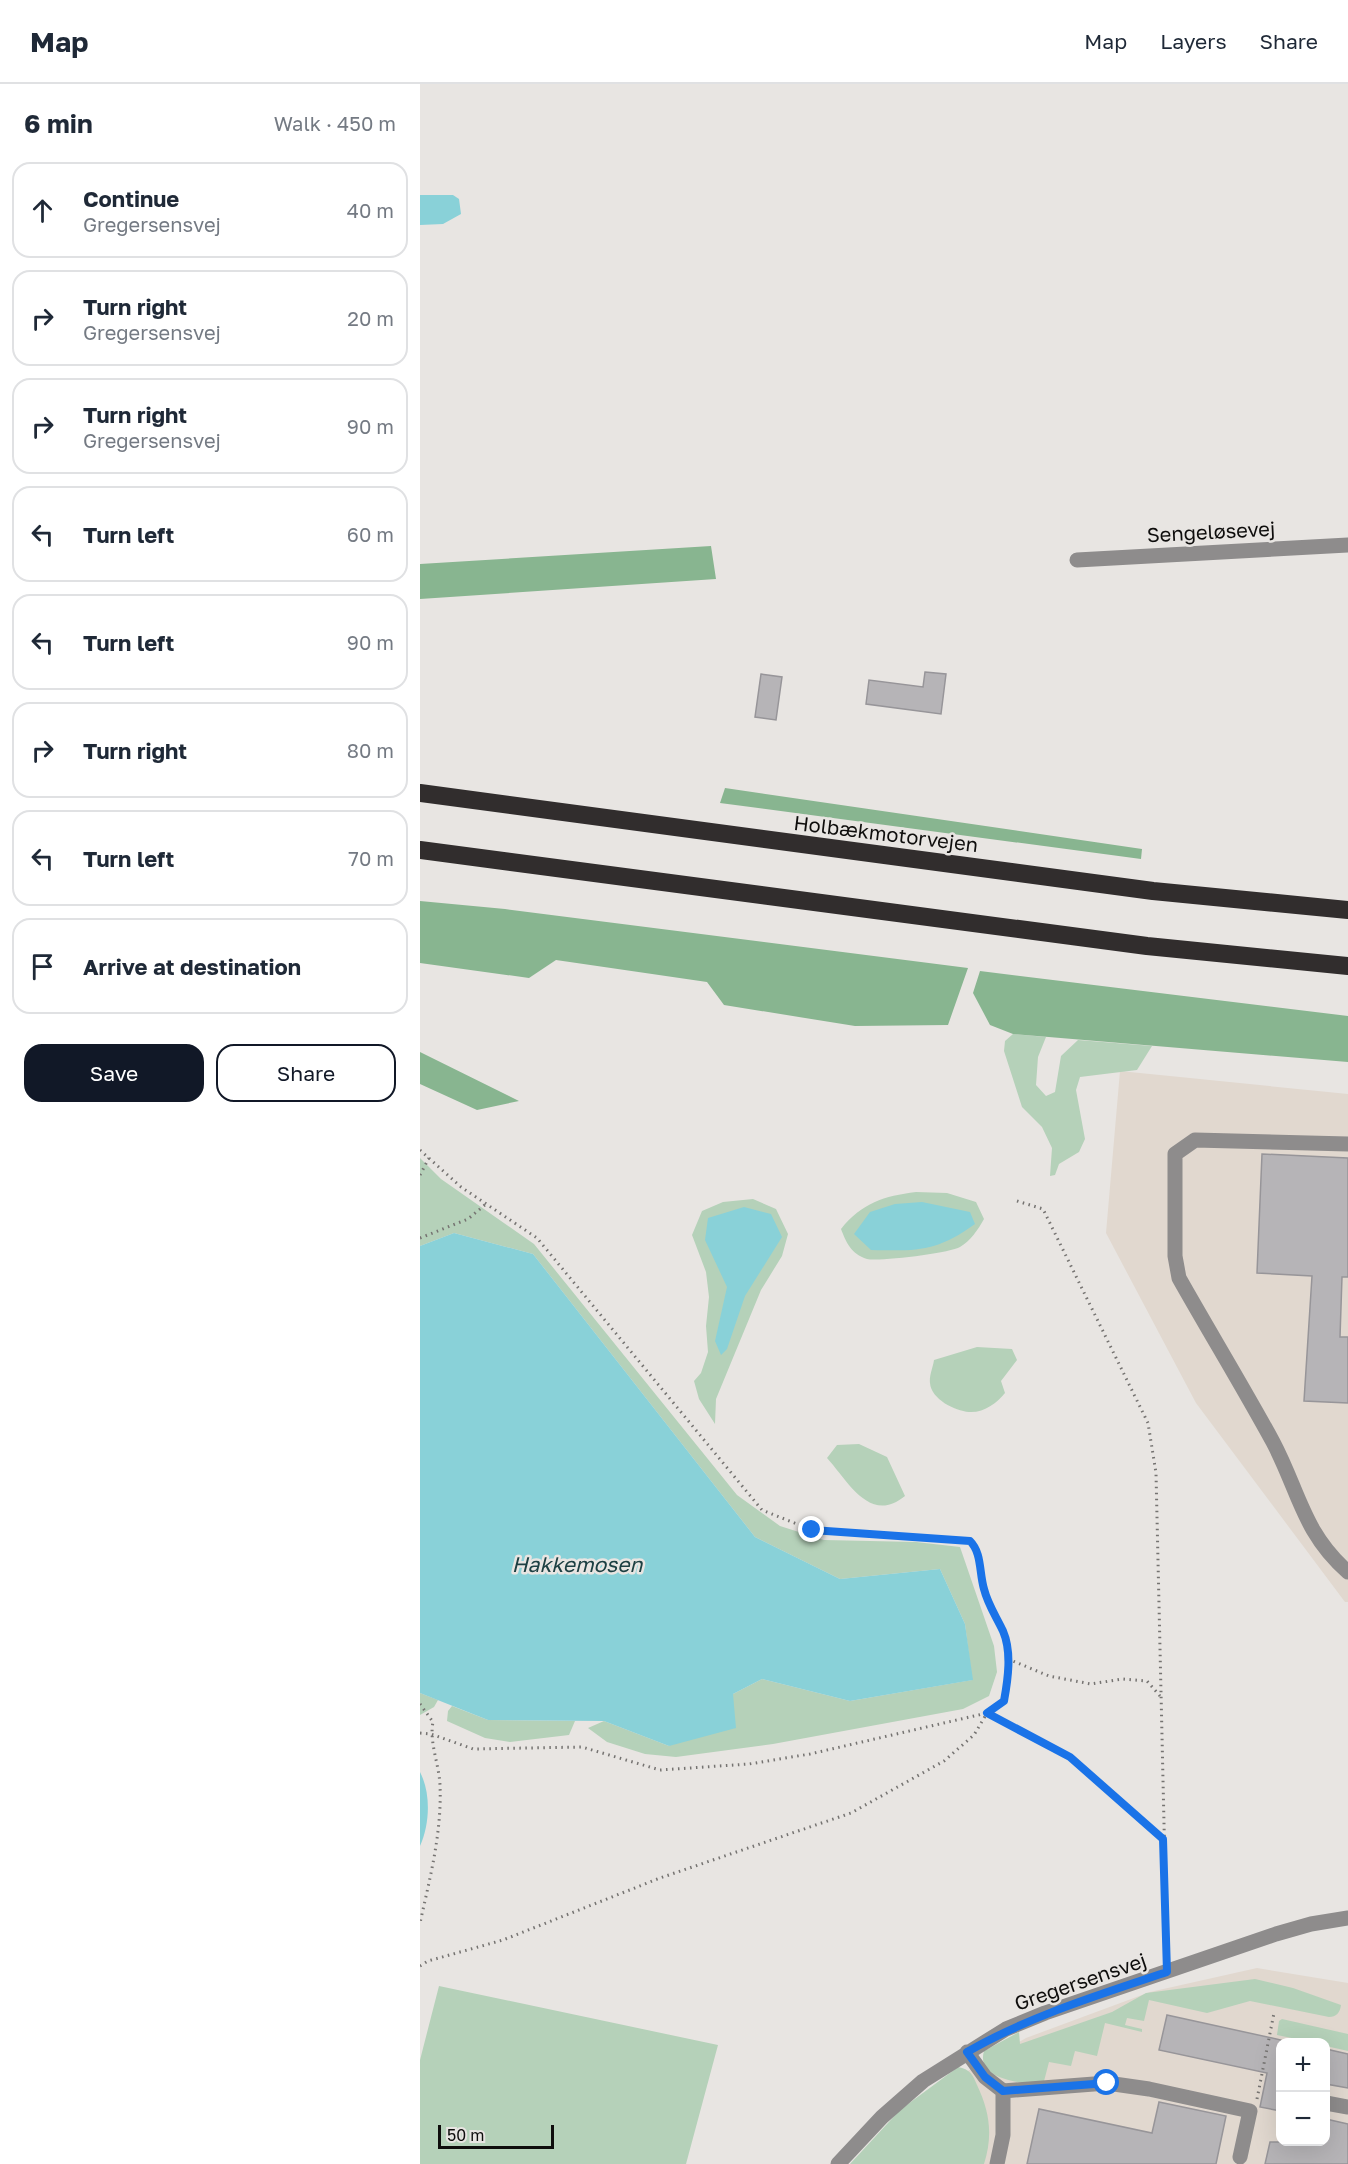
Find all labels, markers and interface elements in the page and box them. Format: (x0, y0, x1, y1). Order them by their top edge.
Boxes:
text: Map (30, 25, 88, 58)
text: Map (1084, 28, 1127, 54)
text: Layers (1160, 28, 1227, 54)
text: Share (1260, 28, 1318, 54)
text: 6 min (24, 108, 93, 139)
text: Walk · 450 m (274, 111, 396, 135)
text: Continue (83, 185, 179, 212)
icon: ahead (26, 194, 59, 227)
text: 40 m (347, 198, 394, 222)
text: Gregersensvej (83, 212, 221, 236)
text: Turn right (83, 293, 187, 320)
icon: right (26, 302, 59, 335)
text: 20 m (347, 306, 394, 330)
text: Gregersensvej (83, 320, 221, 344)
text: Turn right (83, 401, 187, 428)
icon: right (26, 410, 59, 443)
text: 90 m (347, 414, 394, 438)
text: Gregersensvej (83, 428, 221, 452)
street label: Sengeløsevej (1146, 516, 1276, 546)
icon: left (26, 518, 59, 551)
text: Turn left (83, 521, 174, 548)
text: 60 m (347, 522, 394, 546)
icon: left (26, 626, 59, 659)
text: Turn left (83, 629, 174, 656)
text: 90 m (347, 630, 394, 654)
icon: right (26, 734, 59, 767)
text: Turn right (83, 737, 187, 764)
text: 80 m (347, 738, 394, 762)
street label: Holbækmotorvejen (792, 810, 980, 856)
icon: left (26, 842, 59, 875)
text: Turn left (83, 845, 174, 872)
text: 70 m (348, 846, 394, 870)
icon: arrive (26, 950, 59, 983)
text: Arrive at destination (83, 953, 301, 980)
button: Save (24, 1044, 204, 1102)
button: Share (216, 1044, 396, 1102)
route end (798, 1516, 824, 1542)
water label: Hakkemosen (512, 1551, 643, 1577)
street label: Gregersensvej (1011, 1947, 1149, 2015)
map controls (1276, 2038, 1330, 2146)
button: + (1276, 2038, 1330, 2092)
route start (1093, 2069, 1119, 2095)
button: − (1276, 2092, 1330, 2146)
scale bar (438, 2122, 554, 2150)
text: 50 m (447, 2125, 484, 2145)

